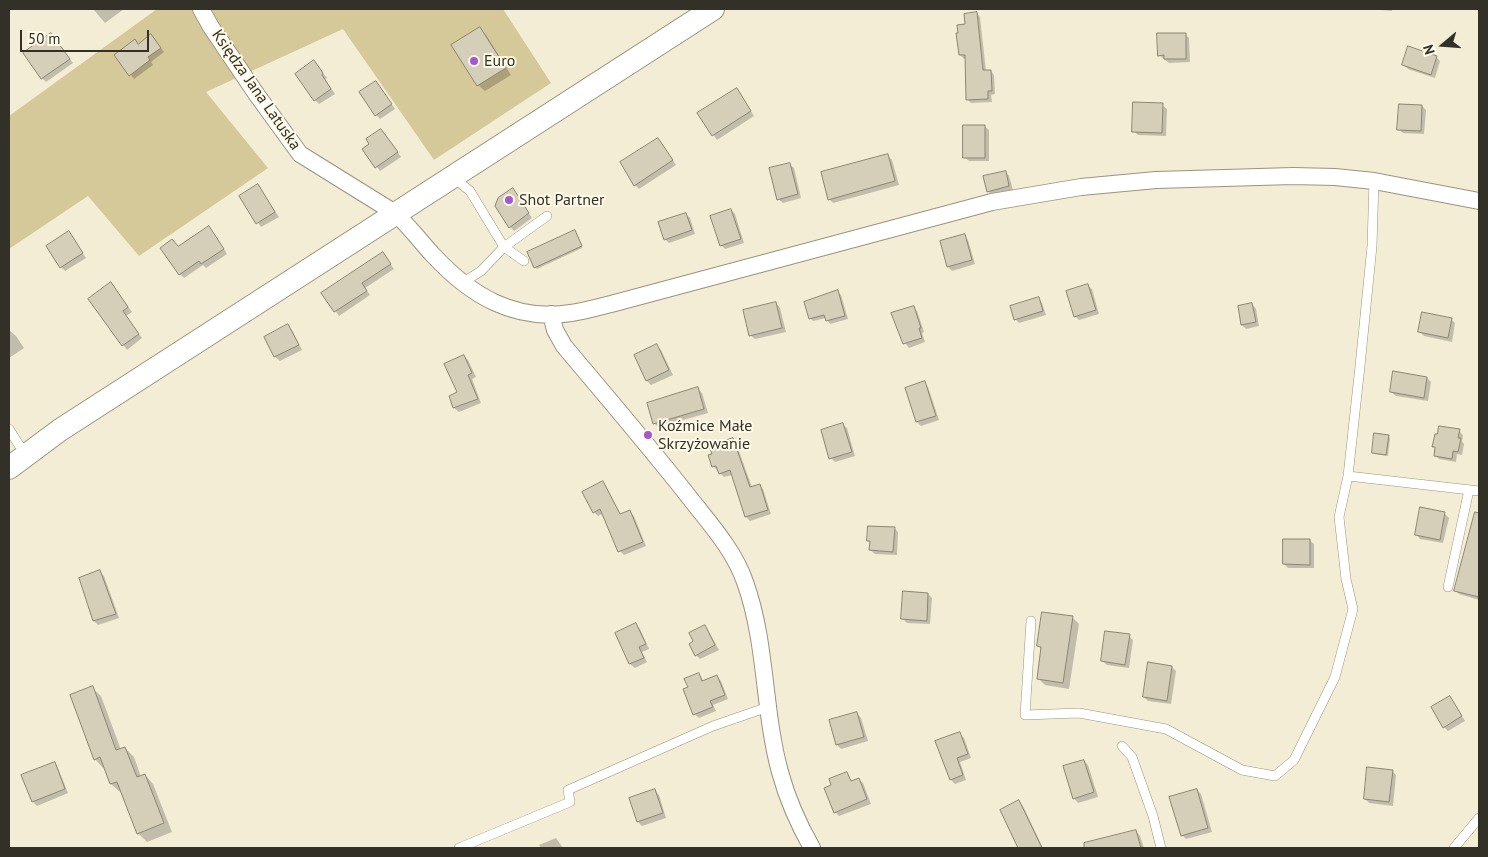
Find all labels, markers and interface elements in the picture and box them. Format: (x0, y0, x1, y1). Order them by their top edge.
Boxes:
scale bar (22, 20, 151, 52)
north arrow (1418, 20, 1468, 70)
street label: Księdza Jana Latuska (207, 26, 305, 154)
text: 50 m (28, 29, 61, 48)
text: N (1419, 42, 1439, 57)
place label: Euro (484, 51, 515, 71)
marker: Euro (468, 55, 480, 67)
place label: Shot Partner (519, 190, 605, 210)
marker: Shot Partner (503, 194, 515, 206)
place label: Koźmice Małe Skrzyżowanie (658, 416, 752, 454)
marker: Koźmice Małe Skrzyżowanie (642, 429, 654, 441)

